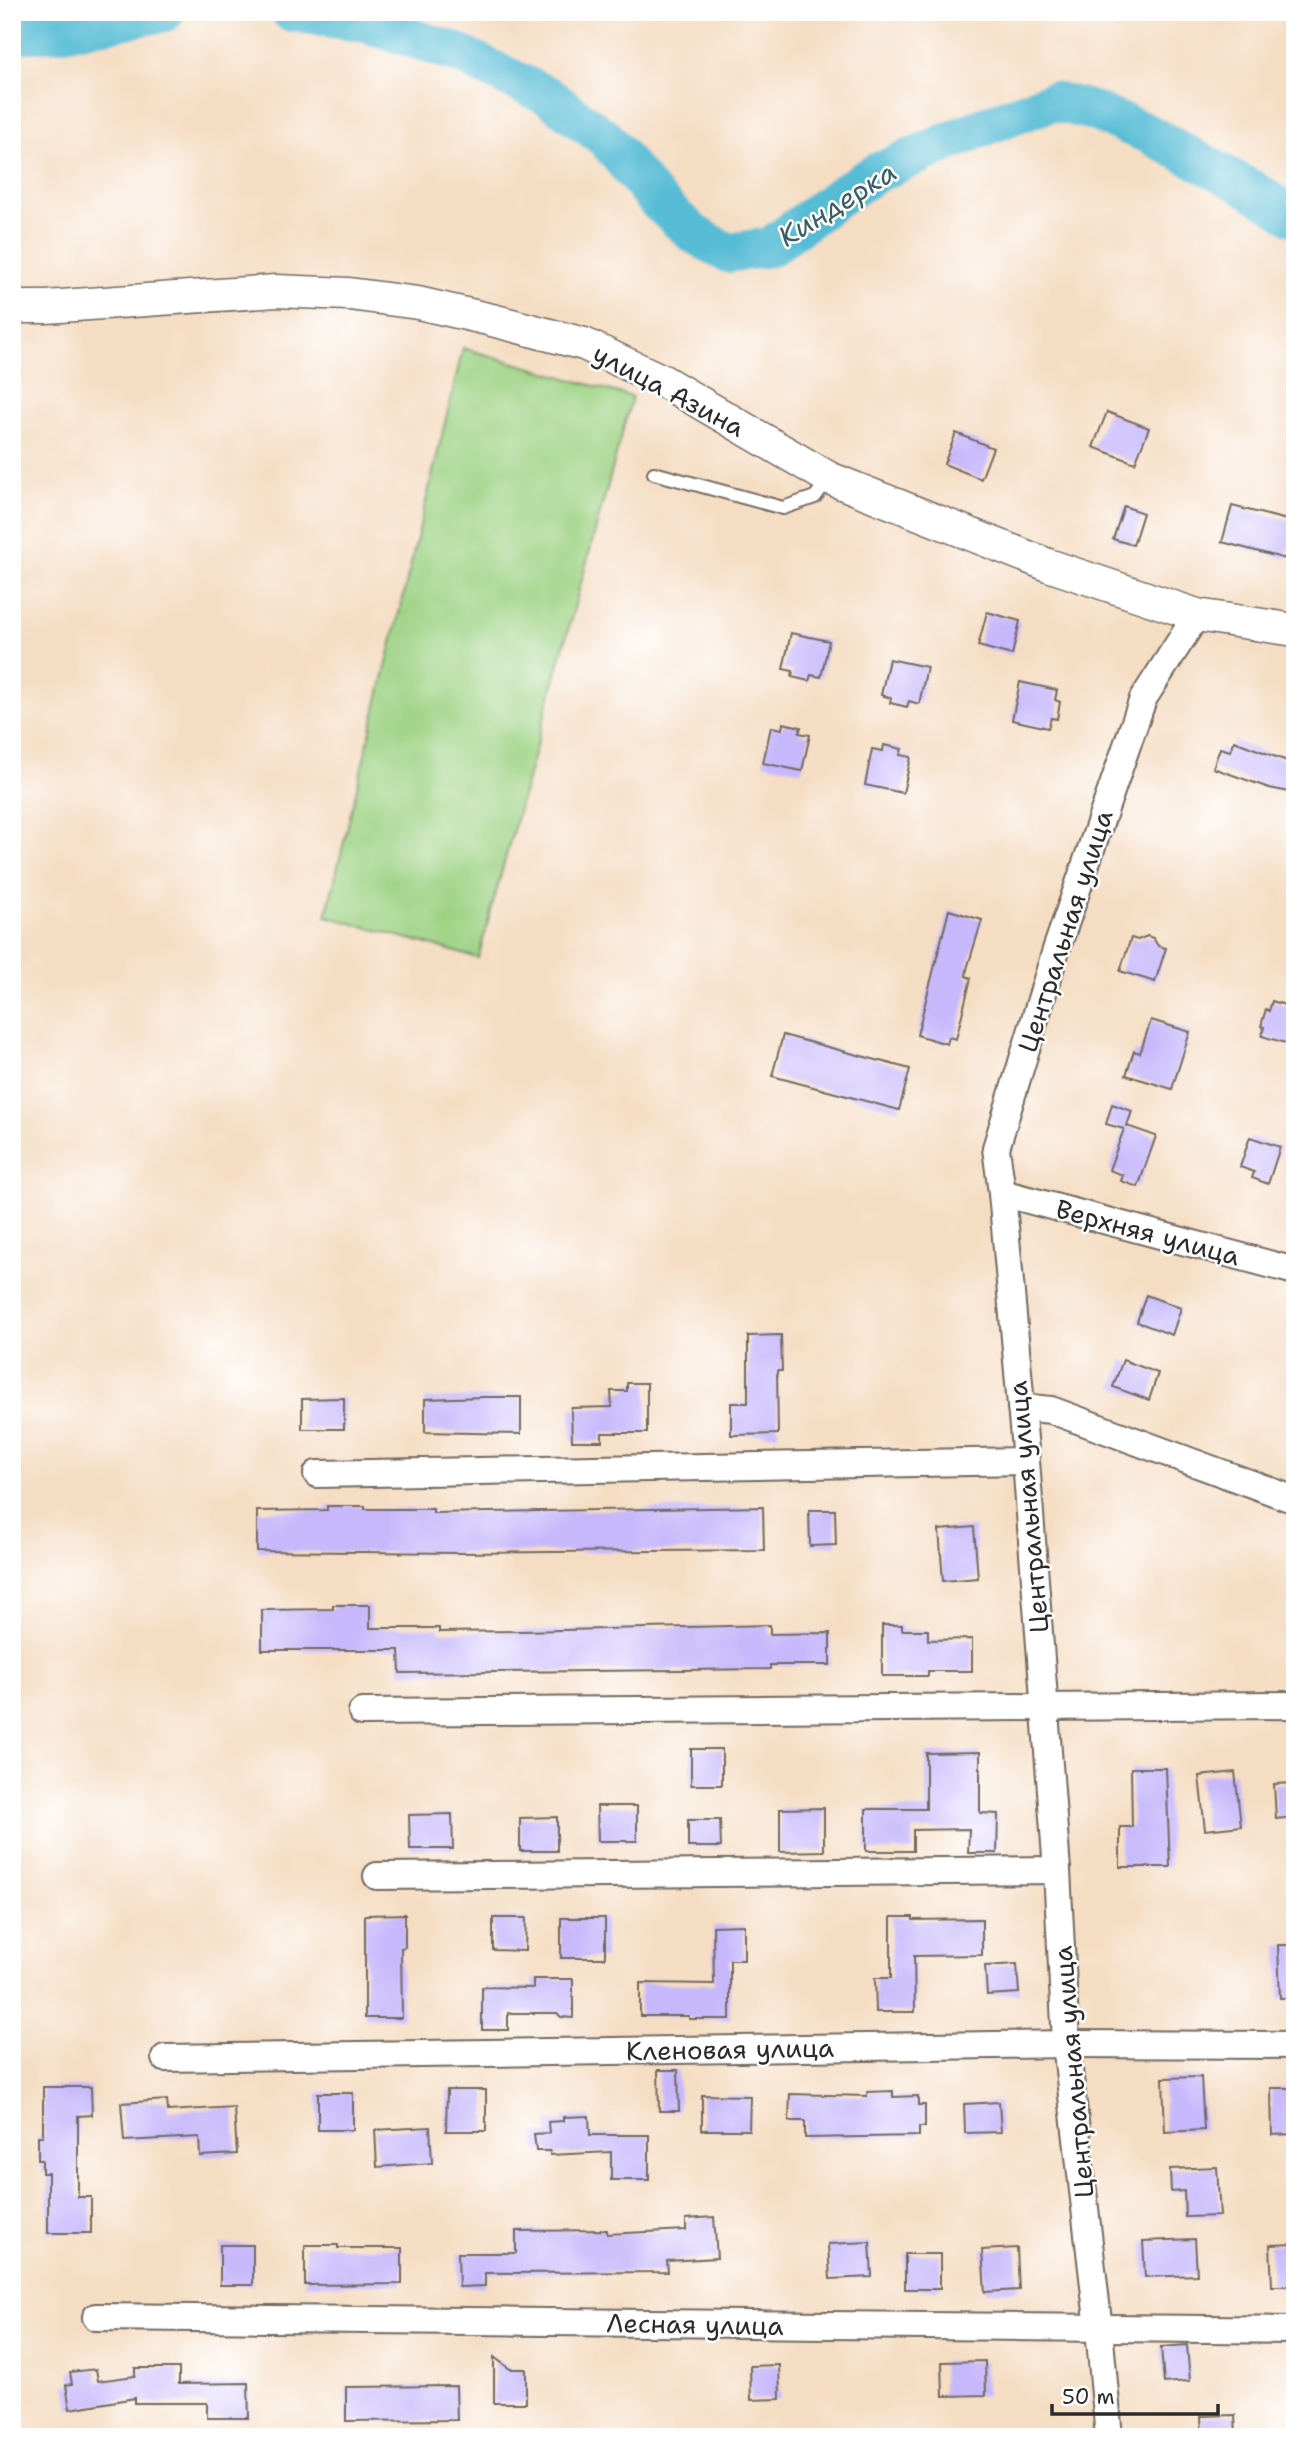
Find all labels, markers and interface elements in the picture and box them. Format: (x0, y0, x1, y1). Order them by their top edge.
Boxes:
water label: Киндерка (771, 153, 903, 255)
street label: улица Азина (587, 335, 751, 445)
street label: Центральная улица (1009, 805, 1121, 1057)
street label: Верхняя улица (1052, 1191, 1244, 1273)
street label: Центральная улица (1000, 1379, 1056, 1635)
street label: Центральная улица (1045, 1944, 1101, 2200)
street label: Кленовая улица (626, 2030, 834, 2068)
street label: Лесная улица (606, 2305, 784, 2343)
scale bar (1052, 2372, 1218, 2416)
text: 50 m (1062, 2383, 1115, 2411)

